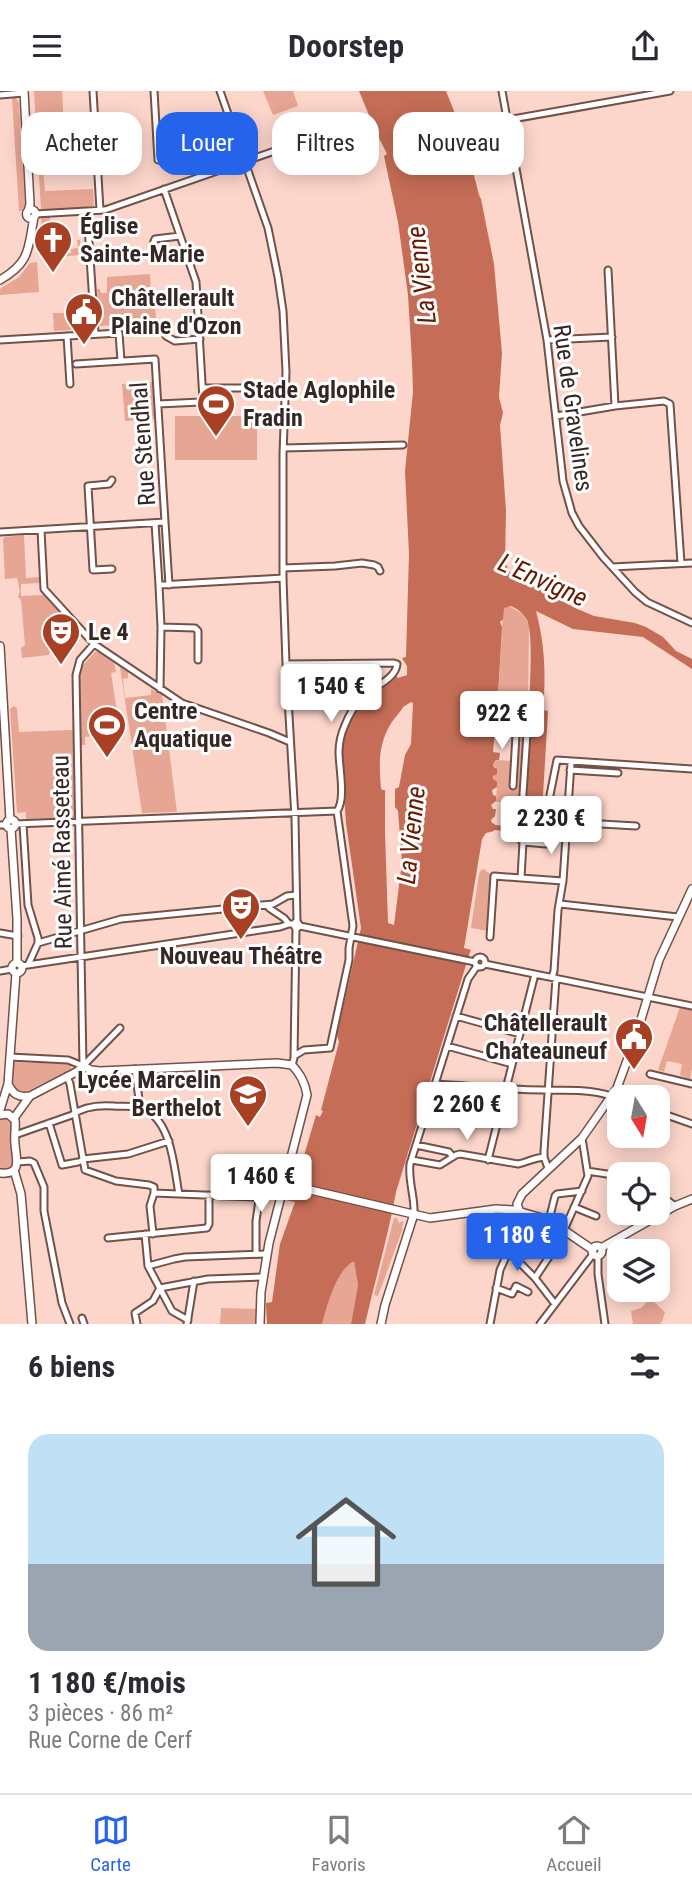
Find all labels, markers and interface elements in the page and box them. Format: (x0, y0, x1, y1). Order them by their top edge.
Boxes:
icon: menu (28, 27, 66, 65)
text: Doorstep (288, 27, 404, 65)
icon: share (626, 27, 664, 65)
chip: Acheter (21, 112, 142, 175)
chip: Louer (156, 112, 258, 175)
chip: Filtres (272, 112, 379, 175)
chip: Nouveau (393, 112, 524, 175)
place label: Église Sainte-Marie (80, 212, 205, 268)
church icon: Église Sainte-Marie (32, 219, 74, 274)
water label: La Vienne (400, 225, 442, 325)
place label: Châtellerault Plaine d'Ozon (111, 284, 242, 340)
public building icon: Châtellerault Plaine d'Ozon (63, 291, 105, 346)
street label: Rue de Gravelines (547, 323, 599, 493)
place label: Stade Aglophile Fradin (243, 376, 395, 432)
street label: Rue Stendhal (125, 381, 161, 507)
sports icon: Stade Aglophile Fradin (195, 383, 237, 438)
water label: L'Envigne (494, 547, 592, 613)
theatre icon: Le 4 (40, 611, 82, 666)
place label: Le 4 (88, 618, 129, 646)
pin: 1 540 € (266, 665, 396, 724)
text: 1 540 € (297, 673, 365, 700)
pin: 922 € (453, 691, 551, 751)
place label: Centre Aquatique (134, 697, 232, 753)
text: 922 € (476, 700, 528, 727)
sports icon: Centre Aquatique (86, 704, 128, 759)
street label: Rue Aimé Rasseteau (46, 755, 78, 949)
water label: La Vienne (391, 785, 431, 885)
pin: 2 230 € (486, 797, 616, 856)
text: 2 230 € (517, 805, 585, 832)
theatre icon: Nouveau Théâtre (220, 886, 262, 941)
place label: Nouveau Théâtre (160, 942, 322, 970)
place label: Châtellerault Chateauneuf (484, 1009, 607, 1065)
public building icon: Châtellerault Chateauneuf (613, 1016, 655, 1071)
place label: Lycée Marcelin Berthelot (77, 1066, 221, 1122)
school or university icon: Lycée Marcelin Berthelot (227, 1073, 269, 1128)
pin: 2 260 € (402, 1083, 532, 1142)
north arrow (607, 1085, 670, 1148)
map controls (607, 1085, 670, 1302)
text: 2 260 € (433, 1091, 501, 1118)
pin: 1 460 € (196, 1155, 326, 1214)
button: locate (607, 1162, 670, 1225)
text: 1 460 € (227, 1163, 295, 1190)
pin: 1 180 € (452, 1213, 582, 1273)
text: 1 180 € (483, 1222, 551, 1249)
button: layers (607, 1239, 670, 1302)
icon: filters (626, 1347, 664, 1385)
text: 6 biens (28, 1349, 115, 1384)
icon: home (283, 1479, 409, 1605)
text: 1 180 €/mois (28, 1665, 186, 1700)
text: 3 pièces · 86 m² (28, 1700, 173, 1727)
text: Rue Corne de Cerf (28, 1727, 192, 1754)
tab: Carte (90, 1811, 131, 1876)
tab: Favoris (312, 1811, 366, 1876)
tab: Accueil (546, 1811, 602, 1876)

